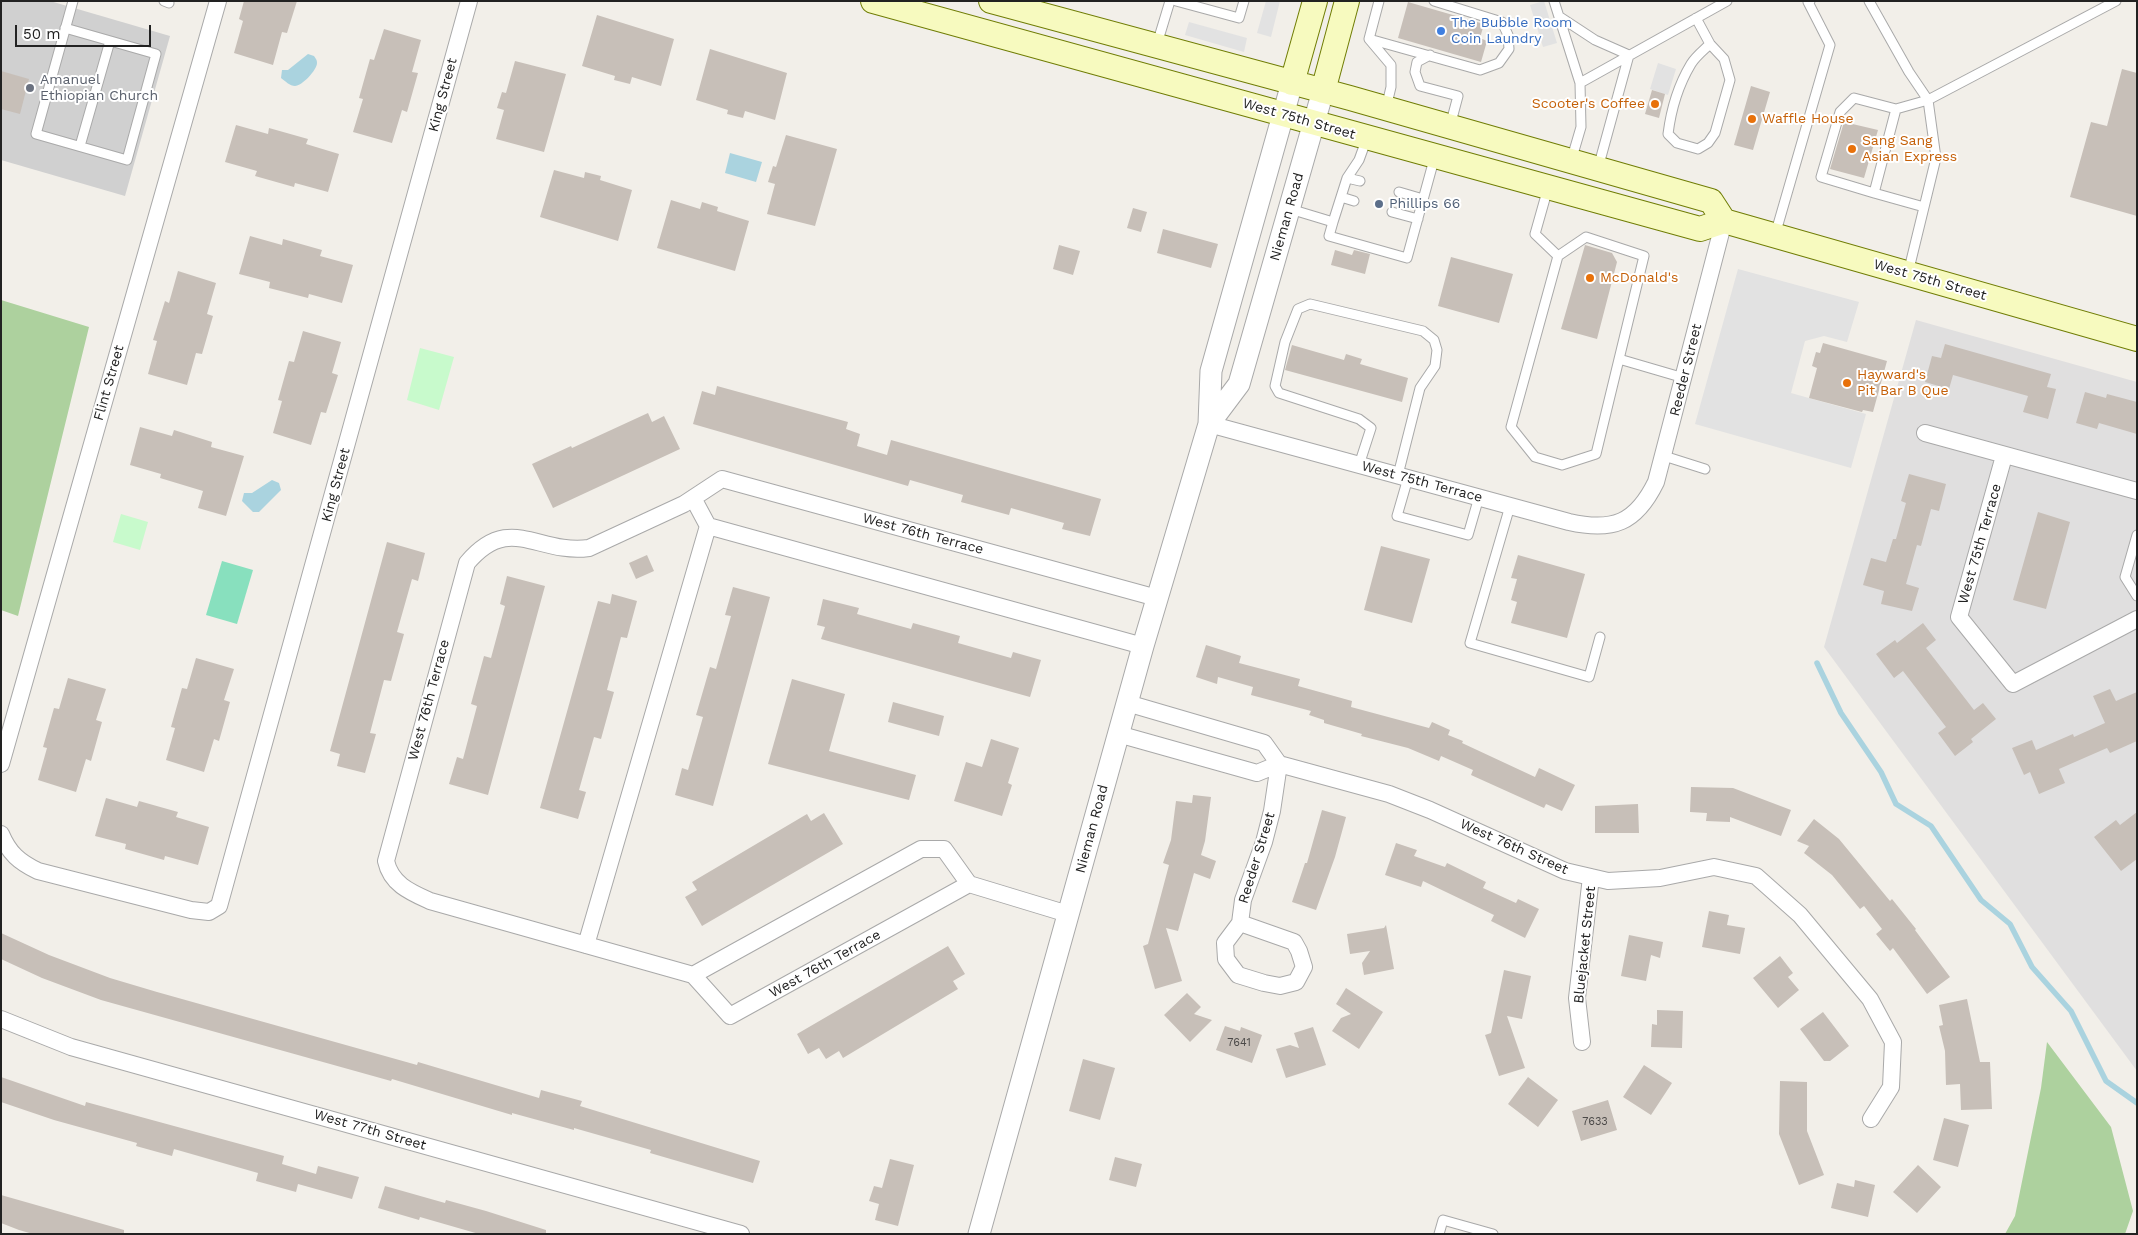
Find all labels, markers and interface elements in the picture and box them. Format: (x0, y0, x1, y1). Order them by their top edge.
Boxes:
scale bar (18, 15, 154, 47)
place label: The Bubble Room Coin Laundry (1451, 15, 1572, 48)
text: 50 m (23, 25, 60, 43)
marker: The Bubble Room Coin Laundry (1435, 25, 1447, 37)
street label: King Street (425, 56, 461, 134)
place label: Amanuel Ethiopian Church (40, 72, 158, 104)
marker: Amanuel Ethiopian Church (24, 82, 36, 94)
street label: West 75th Street (1241, 95, 1357, 143)
place label: Scooter's Coffee (1532, 96, 1645, 112)
marker: Scooter's Coffee (1649, 98, 1661, 110)
place label: Waffle House (1762, 111, 1854, 127)
marker: Waffle House (1746, 113, 1758, 125)
place label: Sang Sang Asian Express (1862, 133, 1957, 166)
marker: Sang Sang Asian Express (1846, 143, 1858, 155)
street label: Nieman Road (1266, 171, 1308, 263)
place label: Phillips 66 (1389, 196, 1460, 212)
marker: Phillips 66 (1373, 198, 1385, 210)
street label: West 75th Street (1872, 256, 1988, 304)
place label: McDonald's (1600, 270, 1678, 286)
marker: McDonald's (1584, 272, 1596, 284)
street label: Reeder Street (1666, 322, 1706, 418)
street label: Flint Street (90, 343, 128, 423)
place label: Hayward's Pit Bar B Que (1857, 367, 1949, 400)
marker: Hayward's Pit Bar B Que (1841, 377, 1853, 389)
street label: King Street (318, 446, 354, 524)
street label: West 75th Terrace (1360, 458, 1484, 506)
street label: West 75th Terrace (1955, 482, 2005, 606)
street label: West 76th Terrace (861, 510, 985, 558)
street label: West 76th Terrace (405, 638, 453, 762)
street label: Nieman Road (1072, 783, 1112, 875)
street label: Reeder Street (1235, 810, 1279, 906)
street label: West 76th Street (1457, 816, 1571, 878)
street label: Bluejacket Street (1570, 885, 1600, 1005)
street label: West 76th Terrace (766, 926, 884, 1002)
house number: 7641 (1227, 1036, 1251, 1050)
street label: West 77th Street (312, 1106, 428, 1154)
house number: 7633 (1582, 1115, 1608, 1129)

